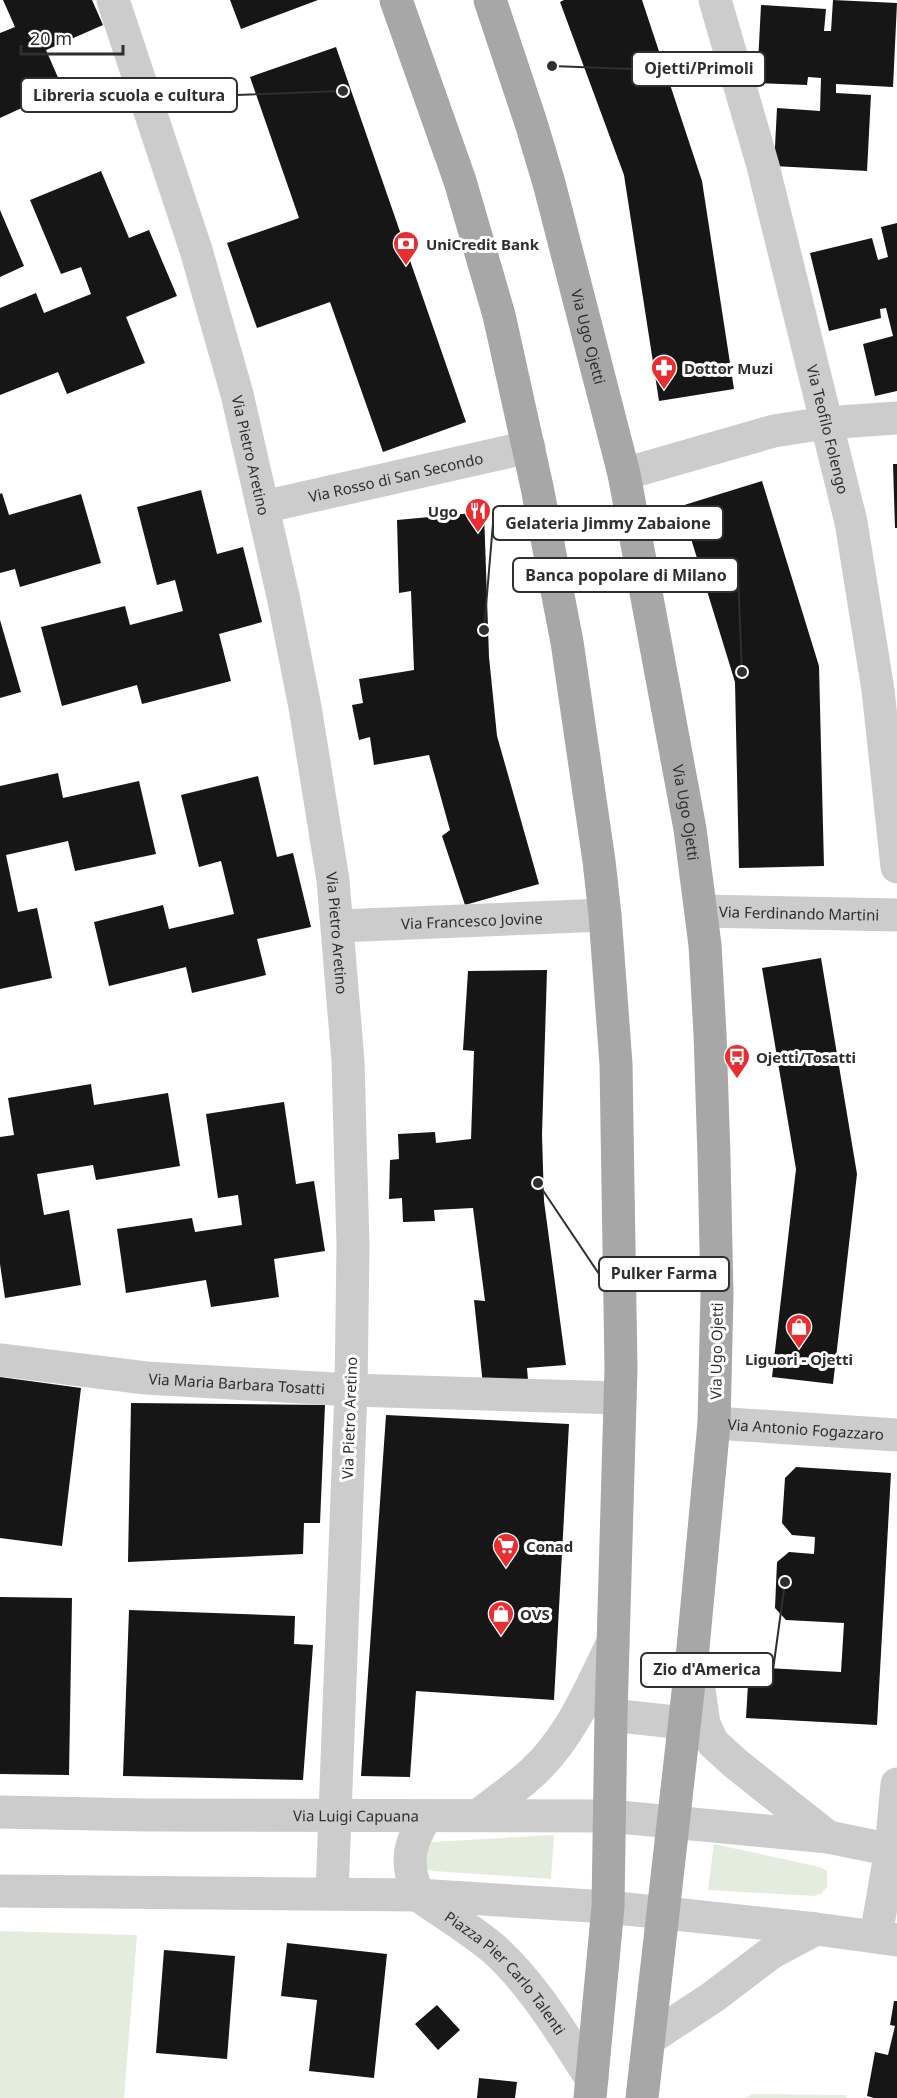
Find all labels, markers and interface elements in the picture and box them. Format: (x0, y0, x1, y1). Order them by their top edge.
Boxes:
scale bar (21, 18, 123, 56)
text: 20 m (30, 26, 72, 50)
callout: Ojetti/Primoli (632, 52, 765, 86)
text: Ojetti/Primoli (644, 57, 754, 79)
callout: Libreria scuola e cultura (21, 78, 237, 112)
text: Libreria scuola e cultura (33, 84, 225, 106)
bank icon: UniCredit Bank (391, 229, 421, 267)
place label: UniCredit Bank (426, 234, 540, 254)
street label: Via Ugo Ojetti (567, 287, 610, 386)
pharmacy icon: Dottor Muzi (649, 353, 679, 391)
place label: Dottor Muzi (684, 358, 773, 378)
street label: Via Teofilo Folengo (802, 362, 854, 496)
street label: Via Pietro Aretino (228, 393, 274, 517)
street label: Via Rosso di San Secondo (306, 448, 485, 506)
restaurant icon: Ugo (463, 496, 493, 534)
place label: Ugo (428, 501, 458, 521)
callout: Gelateria Jimmy Zabaione (493, 506, 723, 540)
text: Gelateria Jimmy Zabaione (505, 512, 711, 534)
callout: Banca popolare di Milano (513, 558, 738, 592)
text: Banca popolare di Milano (525, 564, 727, 586)
street label: Via Ugo Ojetti (668, 763, 704, 862)
street label: Via Pietro Aretino (322, 870, 352, 995)
street label: Via Ferdinando Martini (719, 901, 879, 925)
street label: Via Francesco Jovine (401, 908, 543, 933)
bus stop icon: Ojetti/Tosatti (722, 1042, 752, 1080)
place label: Ojetti/Tosatti (756, 1047, 856, 1067)
callout: Pulker Farma (599, 1257, 729, 1291)
text: Pulker Farma (611, 1262, 717, 1284)
street label: Via Ugo Ojetti (705, 1302, 727, 1400)
shop icon: Liguori - Ojetti (784, 1312, 814, 1350)
place label: Liguori - Ojetti (745, 1349, 853, 1369)
street label: Via Pietro Aretino (337, 1356, 361, 1480)
street label: Via Maria Barbara Tosatti (148, 1368, 325, 1398)
street label: Via Antonio Fogazzaro (727, 1414, 885, 1444)
supermarket icon: Conad (491, 1531, 521, 1569)
place label: Conad (526, 1536, 573, 1556)
shop icon: OVS (486, 1599, 516, 1637)
place label: OVS (520, 1604, 550, 1624)
callout: Zio d'America (641, 1653, 773, 1687)
text: Zio d'America (653, 1658, 761, 1680)
street label: Via Luigi Capuana (293, 1805, 419, 1826)
street label: Piazza Pier Carlo Talenti (441, 1906, 570, 2038)

